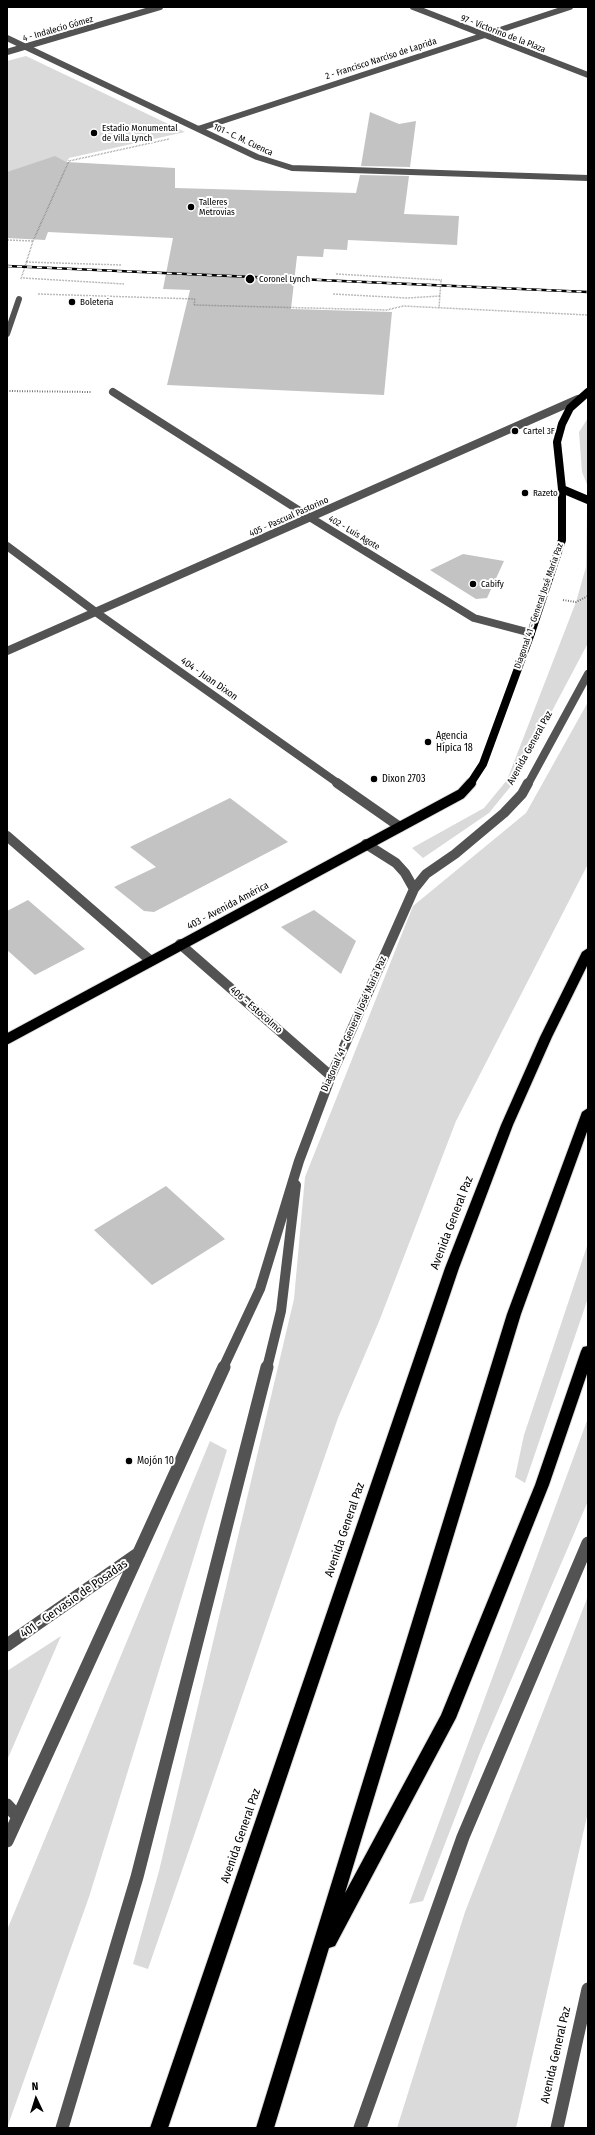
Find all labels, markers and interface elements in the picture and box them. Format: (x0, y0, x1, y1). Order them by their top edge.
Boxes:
street label: 97 - Victorino de la Plaza (459, 13, 547, 55)
street label: 4 - Indalecio Gómez (22, 14, 94, 44)
street label: 2 - Francisco Narciso de Laprida (324, 36, 438, 82)
street label: 101 - C. M. Cuenca (211, 121, 275, 159)
place label: Estadio Monumental de Villa Lynch (102, 123, 178, 144)
marker: Estadio Monumental de Villa Lynch (89, 128, 99, 138)
place label: Talleres Metrovias (199, 197, 235, 218)
marker: Talleres Metrovias (186, 202, 196, 212)
marker: Coronel Lynch (244, 273, 256, 285)
place label: Coronel Lynch (259, 274, 310, 284)
marker: Boleteria (67, 297, 77, 307)
place label: Boleteria (80, 297, 114, 307)
marker: Cartel 3F (510, 426, 520, 436)
place label: Cartel 3F (523, 426, 555, 436)
marker: Razeto (520, 488, 530, 498)
place label: Razeto (533, 488, 558, 498)
street label: 405 - Pascual Pastorino (248, 495, 330, 539)
street label: 402 - Luis Agote (326, 513, 382, 553)
street label: Diagonal 41 - General José María Paz (512, 542, 566, 670)
marker: Cabify (468, 579, 478, 589)
place label: Cabify (481, 579, 504, 589)
street label: 404 - Juan Dixon (178, 655, 240, 703)
street label: Avenida General Paz (505, 709, 555, 787)
place label: Agencia Hípica 18 (436, 730, 473, 754)
marker: Agencia Hípica 18 (423, 737, 433, 747)
place label: Dixon 2703 (382, 773, 425, 785)
marker: Dixon 2703 (369, 774, 379, 784)
street label: 403 - Avenida América (185, 879, 271, 933)
street label: Diagonal 41 - General José María Paz (319, 955, 389, 1093)
street label: 406 - Estocolmo (227, 984, 285, 1036)
street label: Avenida General Paz (428, 1174, 476, 1272)
place label: Mojón 10 (137, 1455, 174, 1467)
marker: Mojón 10 (124, 1456, 134, 1466)
street label: Avenida General Paz (322, 1481, 368, 1579)
street label: 401 - Gervasio de Posadas (18, 1557, 130, 1641)
street label: Avenida General Paz (218, 1787, 264, 1885)
street label: Avenida General Paz (538, 2005, 574, 2105)
north arrow (16, 2079, 56, 2119)
text: N (31, 2080, 39, 2093)

